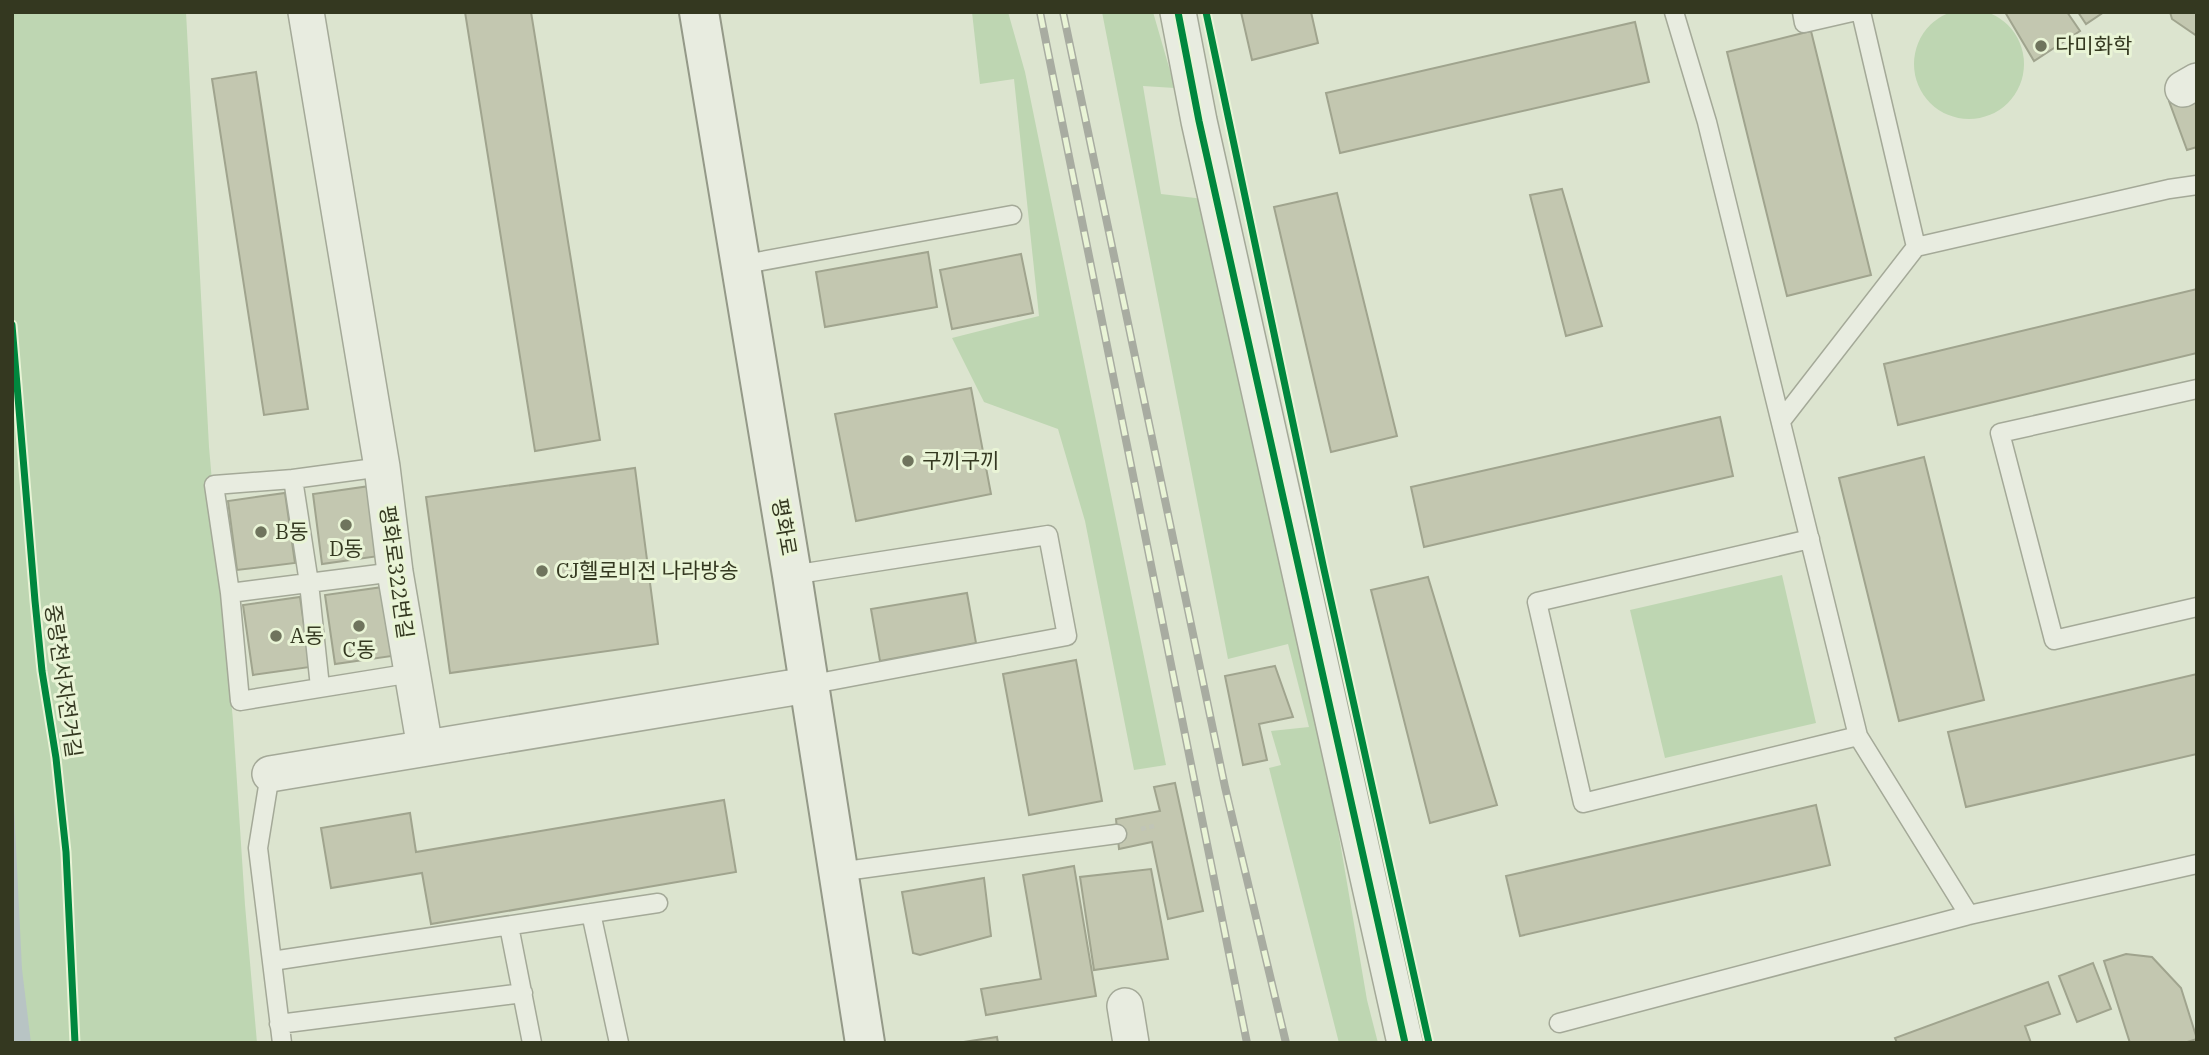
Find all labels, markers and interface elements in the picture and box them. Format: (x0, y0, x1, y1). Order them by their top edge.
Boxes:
place label: 다미화학 (2055, 31, 2132, 59)
marker: 다미화학 (2033, 38, 2049, 54)
place label: 구끼구끼 (922, 446, 999, 474)
marker: 구끼구끼 (900, 453, 916, 469)
street label: 평화로 (766, 496, 804, 558)
street label: 평화로322번길 (374, 503, 420, 640)
place label: B동 (275, 517, 308, 545)
marker: D동 (338, 517, 354, 533)
marker: B동 (253, 524, 269, 540)
place label: D동 (329, 534, 363, 562)
place label: CJ헬로비전 나라방송 (556, 556, 739, 584)
marker: CJ헬로비전 나라방송 (534, 563, 550, 579)
street label: 중랑천서자전거길 (39, 602, 89, 759)
marker: C동 (351, 618, 367, 634)
place label: A동 (290, 621, 324, 649)
marker: A동 (268, 628, 284, 644)
place label: C동 (343, 635, 375, 663)

